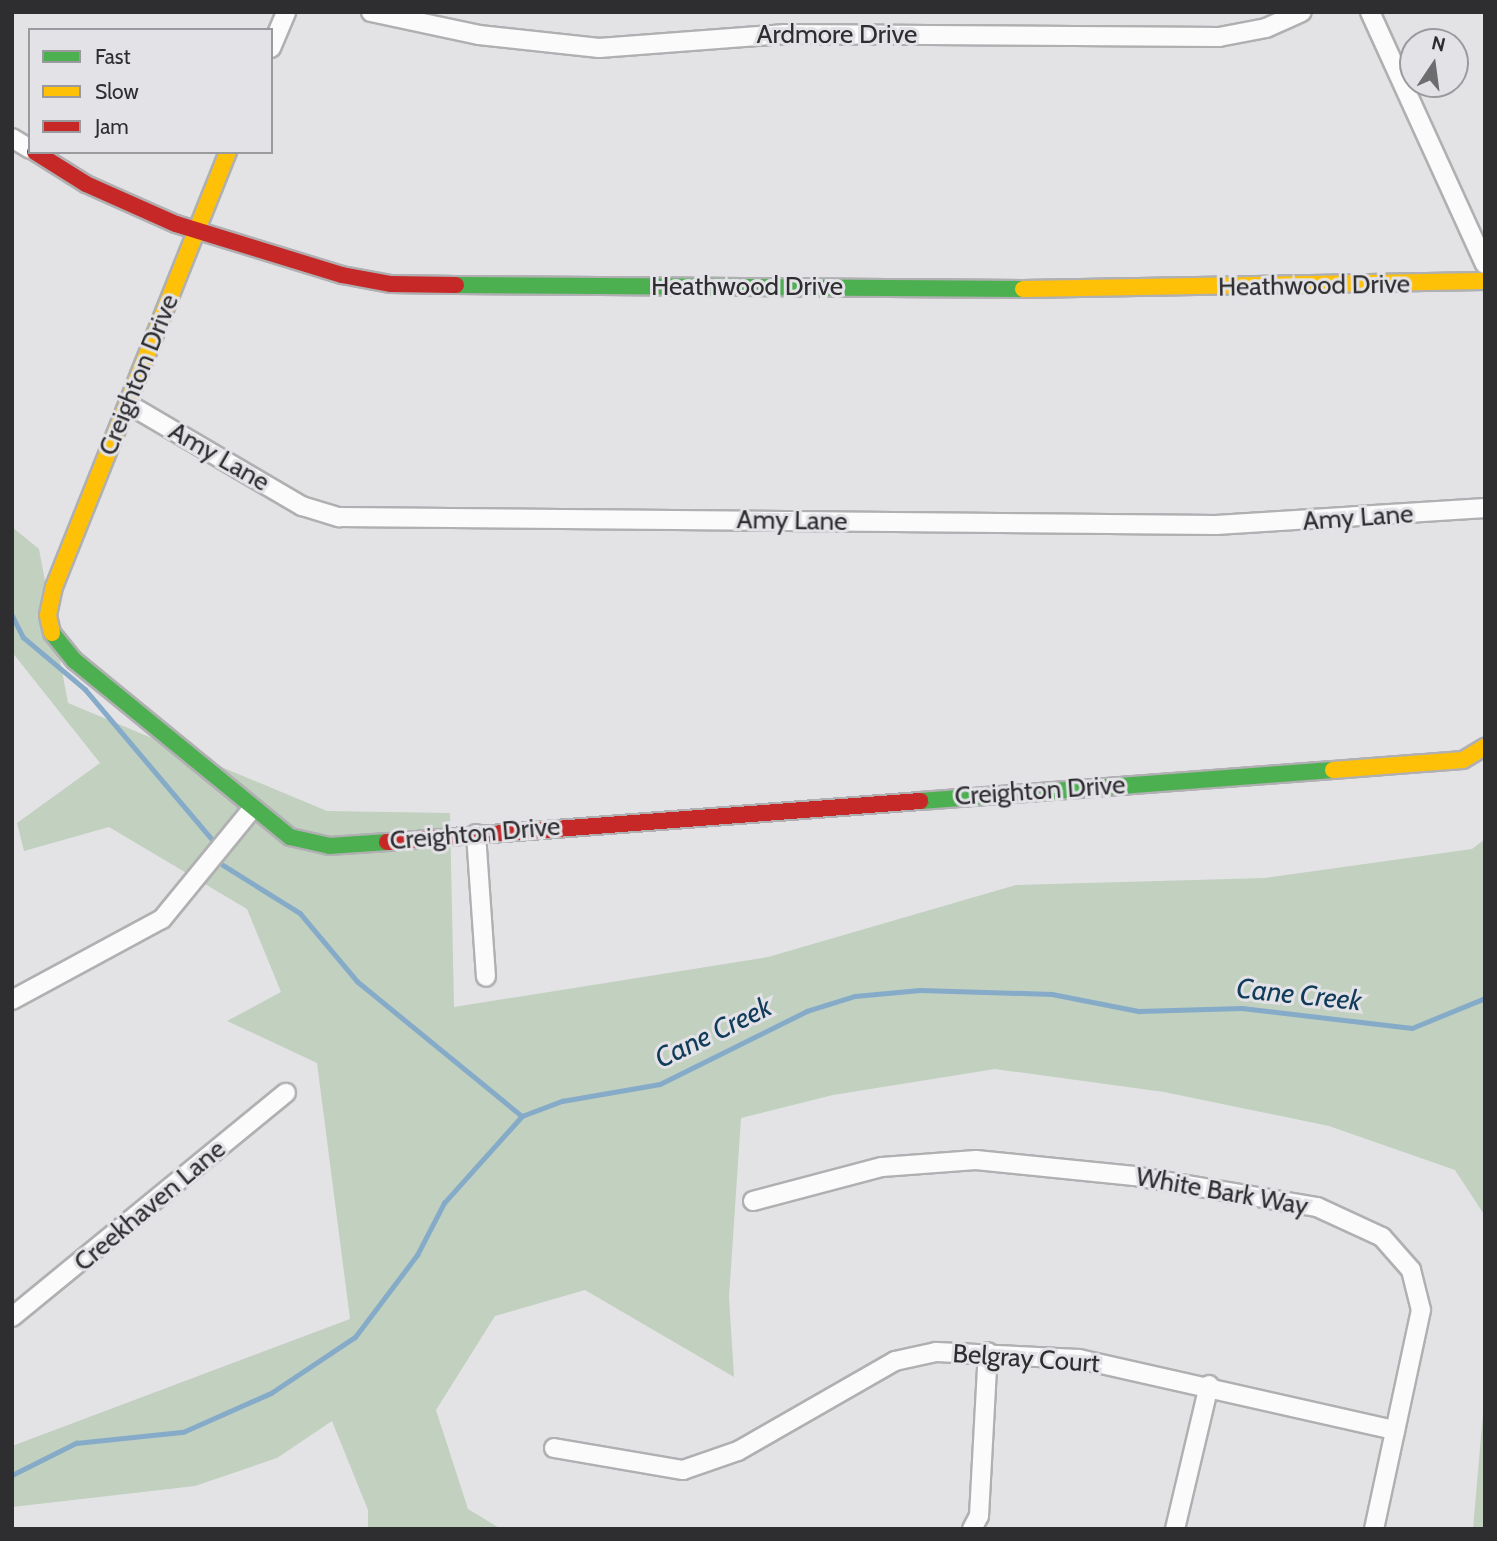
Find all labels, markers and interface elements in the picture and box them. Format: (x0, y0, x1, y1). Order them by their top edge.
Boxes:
street label: Ardmore Drive (757, 19, 917, 51)
legend (28, 28, 273, 154)
north arrow (1399, 28, 1469, 98)
text: N (1429, 31, 1448, 57)
text: Fast (95, 44, 131, 69)
text: Slow (95, 79, 139, 104)
text: Jam (95, 114, 129, 139)
street label: Heathwood Drive (1218, 269, 1410, 303)
street label: Heathwood Drive (651, 271, 843, 303)
street label: Creighton Drive (93, 290, 185, 460)
street label: Amy Lane (163, 416, 275, 498)
street label: Amy Lane (1302, 499, 1414, 537)
street label: Amy Lane (736, 504, 848, 538)
street label: Creighton Drive (954, 769, 1126, 813)
street label: Creighton Drive (388, 811, 562, 857)
water label: Cane Creek (1235, 971, 1363, 1017)
water label: Cane Creek (649, 989, 777, 1075)
street label: Creekhaven Lane (68, 1134, 232, 1278)
street label: White Bark Way (1133, 1161, 1311, 1223)
street label: Belgray Court (951, 1338, 1101, 1380)

